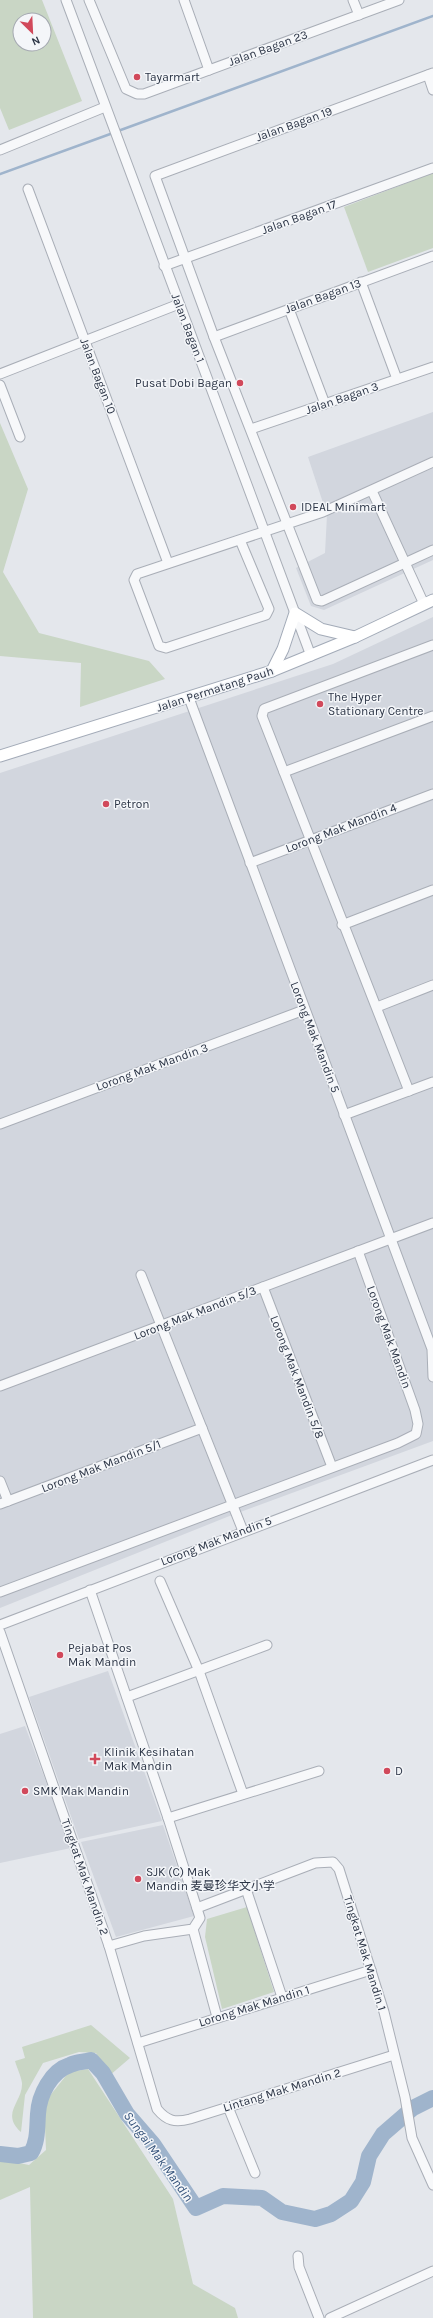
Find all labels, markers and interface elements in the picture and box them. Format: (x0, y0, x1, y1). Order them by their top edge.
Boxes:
north arrow (12, 12, 52, 52)
street label: Jalan Bagan 23 (227, 27, 309, 69)
text: N (30, 33, 42, 48)
place label: Tayarmart (145, 70, 200, 84)
marker: Tayarmart (132, 72, 142, 82)
street label: Jalan Bagan 19 (254, 104, 334, 144)
street label: Jalan Bagan 17 (260, 197, 339, 237)
street label: Jalan Bagan 13 (283, 276, 363, 316)
street label: Jalan Bagan 1 (168, 291, 208, 365)
street label: Jalan Bagan 10 (77, 336, 119, 416)
place label: Pusat Dobi Bagan (135, 376, 232, 390)
marker: Pusat Dobi Bagan (235, 378, 245, 388)
street label: Jalan Bagan 3 (304, 379, 380, 417)
place label: IDEAL Minimart (301, 500, 386, 514)
marker: IDEAL Minimart (288, 502, 298, 512)
street label: Jalan Permatang Pauh (155, 663, 275, 715)
place label: The Hyper Stationary Centre (328, 690, 423, 718)
marker: The Hyper Stationary Centre (315, 699, 325, 709)
place label: Petron (114, 797, 149, 811)
marker: Petron (101, 799, 111, 809)
street label: Lorong Mak Mandin 4 (283, 800, 399, 856)
street label: Lorong Mak Mandin 5 (287, 979, 343, 1095)
street label: Lorong Mak Mandin 3 (94, 1040, 210, 1094)
street label: Lorong Mak Mandin 5/3 (132, 1283, 258, 1343)
street label: Lorong Mak Mandin (364, 1284, 414, 1390)
street label: Lorong Mak Mandin 5/8 (267, 1314, 327, 1440)
street label: Lorong Mak Mandin 5/1 (39, 1437, 163, 1495)
street label: Lorong Mak Mandin 5 (158, 1513, 274, 1569)
place label: Pejabat Pos Mak Mandin (68, 1641, 136, 1669)
marker: Pejabat Pos Mak Mandin (55, 1650, 65, 1660)
place label: Klinik Kesihatan Mak Mandin (104, 1745, 194, 1773)
marker: Klinik Kesihatan Mak Mandin (89, 1753, 101, 1765)
place label: D (395, 1764, 403, 1778)
marker: D (382, 1766, 392, 1776)
place label: SMK Mak Mandin (33, 1784, 129, 1798)
marker: SMK Mak Mandin (20, 1786, 30, 1796)
street label: Tingkat Mak Mandin 2 (58, 1817, 112, 1937)
place label: SJK (C) Mak Mandin 麦曼珍华文小学 (146, 1865, 275, 1893)
marker: SJK (C) Mak Mandin 麦曼珍华文小学 (133, 1874, 143, 1884)
street label: Tingkat Mak Mandin 1 (341, 1894, 389, 2012)
street label: Lorong Mak Mandin 1 (197, 1982, 311, 2030)
street label: Lintang Mak Mandin 2 (221, 2065, 343, 2115)
water label: Sungai Mak Mandin (121, 2108, 196, 2204)

